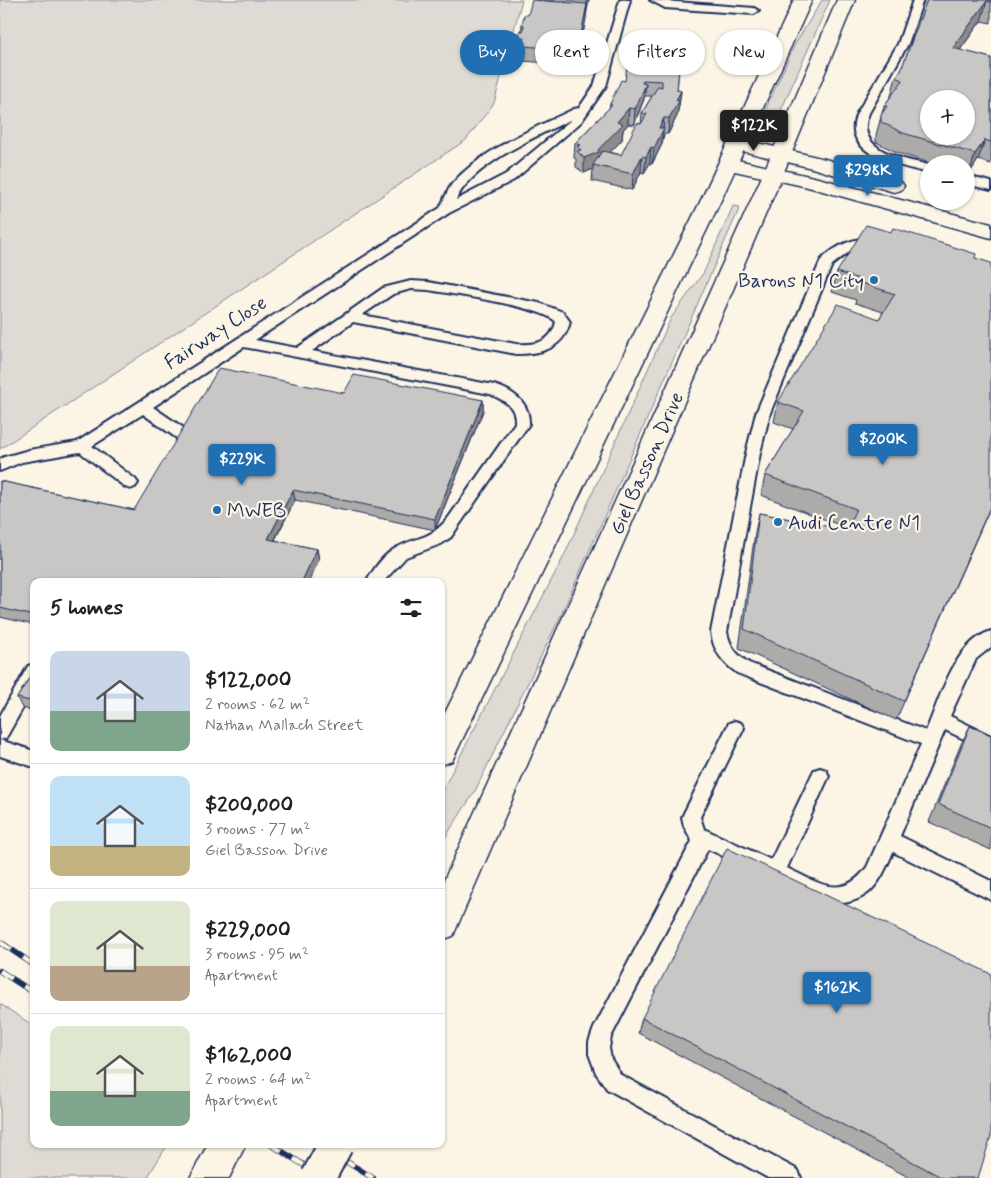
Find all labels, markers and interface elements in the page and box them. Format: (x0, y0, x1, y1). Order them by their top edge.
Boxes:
chip: Buy (460, 30, 525, 75)
chip: Rent (535, 30, 609, 75)
chip: Filters (619, 30, 705, 75)
chip: New (715, 30, 783, 75)
map controls (920, 90, 975, 210)
button: + (920, 90, 975, 145)
pin: $122K (719, 110, 789, 152)
text: $122K (731, 115, 777, 136)
pin: $298K (833, 154, 903, 197)
button: − (920, 155, 975, 210)
text: $298K (845, 160, 891, 181)
place label: Barons N1 City (738, 268, 864, 295)
marker: Barons N1 City (868, 274, 880, 286)
street label: Fairway Close (159, 290, 272, 377)
street label: Giel Basson Drive (604, 388, 691, 539)
pin: $200K (848, 424, 918, 466)
text: $200K (859, 429, 907, 450)
pin: $229K (207, 444, 277, 486)
text: $229K (219, 449, 265, 470)
place label: MWEB (227, 498, 286, 525)
marker: MWEB (211, 504, 223, 516)
place label: Audi Centre N1 (788, 510, 920, 537)
marker: Audi Centre N1 (772, 516, 784, 528)
text: 5 homes (50, 594, 123, 622)
icon: filters (397, 594, 425, 622)
text: $122,000 (205, 666, 291, 694)
icon: home (90, 671, 150, 731)
text: 2 rooms · 62 m² (205, 694, 310, 715)
text: Nathan Mallach Street (205, 715, 364, 736)
text: $200,000 (205, 791, 293, 819)
icon: home (90, 796, 150, 856)
text: 3 rooms · 77 m² (205, 819, 310, 840)
text: Giel Basson Drive (205, 840, 328, 861)
text: $229,000 (205, 916, 291, 944)
icon: home (90, 921, 150, 981)
text: 3 rooms · 95 m² (205, 944, 309, 965)
text: Apartment (205, 965, 278, 986)
pin: $162K (802, 972, 872, 1014)
text: $162K (814, 977, 860, 998)
text: $162,000 (205, 1041, 292, 1069)
icon: home (90, 1046, 150, 1106)
text: 2 rooms · 64 m² (205, 1069, 311, 1090)
text: Apartment (205, 1090, 278, 1111)

